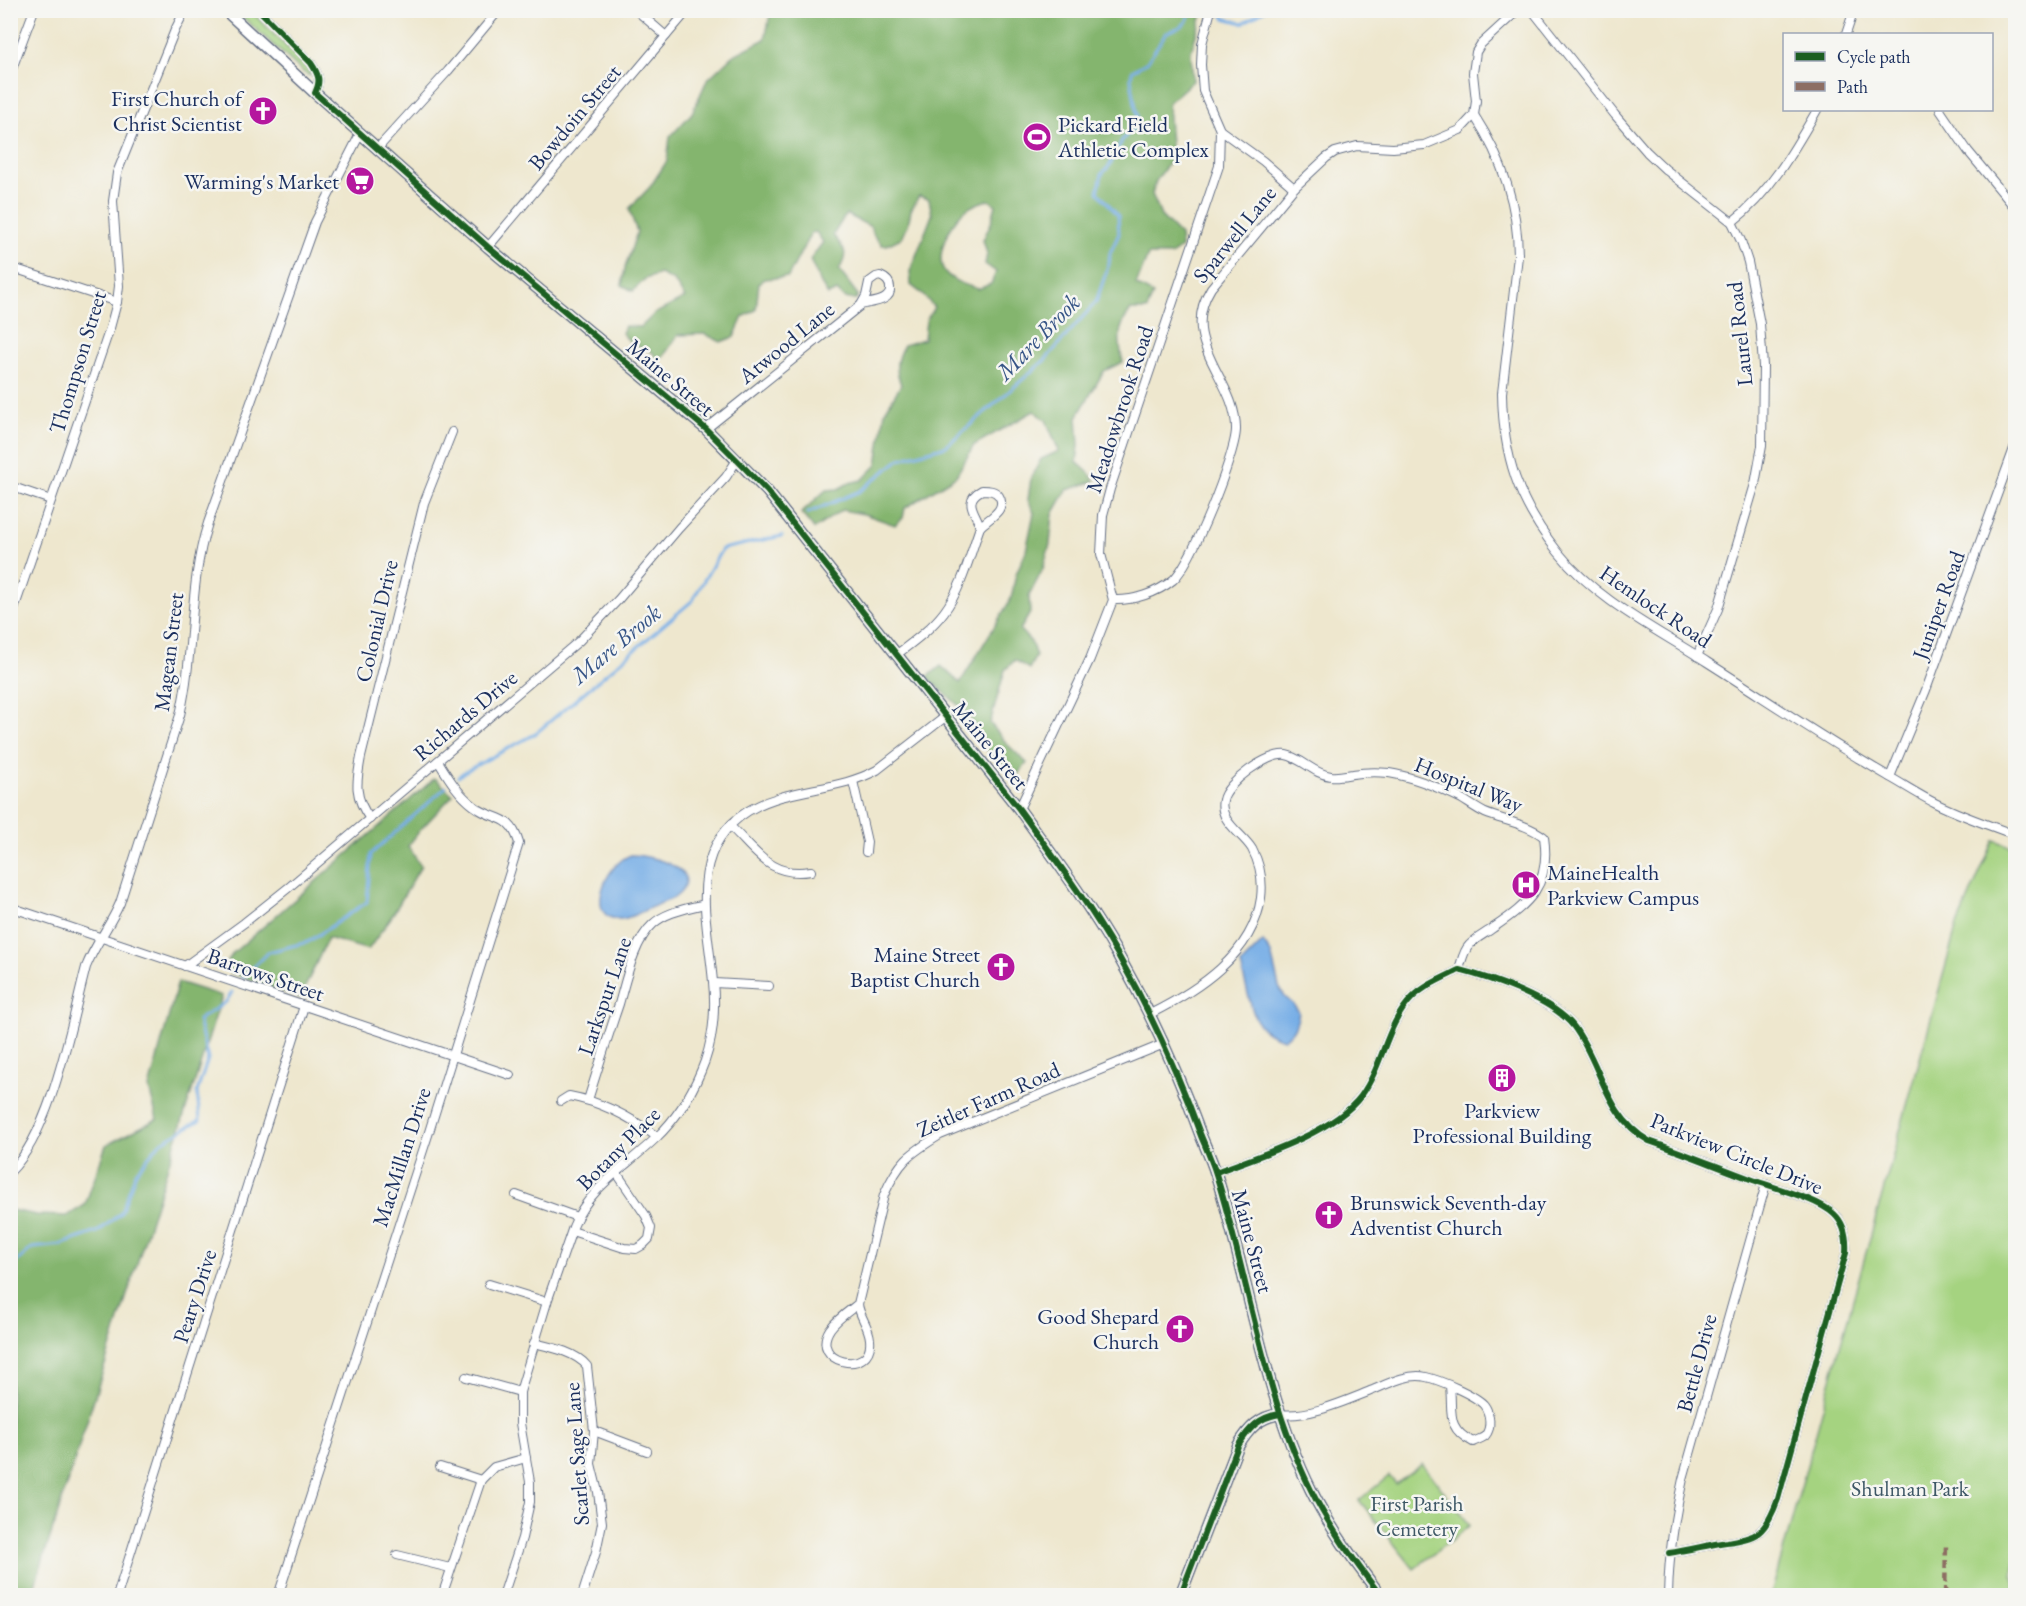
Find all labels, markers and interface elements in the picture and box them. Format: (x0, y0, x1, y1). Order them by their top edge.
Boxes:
legend (1783, 33, 1993, 111)
text: Cycle path (1837, 45, 1911, 68)
street label: Bowdoin Street (522, 58, 627, 176)
text: Path (1837, 75, 1868, 98)
place label: First Church of Christ Scientist (111, 84, 245, 138)
church icon: First Church of Christ Scientist (247, 95, 279, 127)
place label: Pickard Field Athletic Complex (1057, 110, 1209, 164)
sports icon: Pickard Field Athletic Complex (1021, 121, 1053, 153)
supermarket icon: Warming's Market (344, 165, 376, 197)
place label: Warming's Market (184, 167, 339, 196)
street label: Sparwell Lane (1186, 179, 1283, 289)
street label: Laurel Road (1720, 279, 1759, 388)
street label: Thompson Street (42, 287, 113, 437)
water label: Mare Brook (987, 287, 1087, 388)
street label: Atwood Lane (731, 294, 841, 391)
street label: Meadowbrook Road (1079, 321, 1160, 497)
street label: Maine Street (621, 332, 721, 423)
street label: Juniper Road (1905, 546, 1972, 666)
street label: Colonial Drive (348, 557, 405, 685)
street label: Hemlock Road (1594, 558, 1718, 655)
street label: Magean Street (147, 591, 190, 713)
water label: Mare Brook (563, 597, 667, 692)
street label: Richards Drive (407, 663, 524, 767)
street label: Maine Street (946, 695, 1035, 796)
street label: Hospital Way (1410, 750, 1527, 819)
place label: MaineHealth Parkview Campus (1547, 858, 1699, 912)
hospital icon: MaineHealth Parkview Campus (1510, 869, 1542, 901)
street label: Larkspur Lane (571, 933, 638, 1059)
place label: Maine Street Baptist Church (850, 940, 980, 994)
street label: Barrows Street (204, 941, 328, 1008)
church icon: Maine Street Baptist Church (985, 951, 1017, 983)
street label: Zeitler Farm Road (912, 1055, 1065, 1144)
building icon: Parkview Professional Building (1486, 1062, 1518, 1094)
street label: MacMillan Drive (365, 1083, 438, 1230)
place label: Parkview Professional Building (1413, 1096, 1592, 1150)
street label: Botany Place (570, 1100, 667, 1197)
street label: Parkview Circle Drive (1646, 1106, 1828, 1201)
street label: Maine Street (1225, 1186, 1280, 1296)
place label: Brunswick Seventh-day Adventist Church (1349, 1188, 1547, 1242)
church icon: Brunswick Seventh-day Adventist Church (1313, 1199, 1345, 1231)
street label: Peary Drive (166, 1245, 223, 1347)
place label: Good Shepard Church (1037, 1302, 1160, 1356)
street label: Bettle Drive (1669, 1310, 1724, 1415)
church icon: Good Shepard Church (1164, 1313, 1196, 1345)
street label: Scarlet Sage Lane (557, 1381, 596, 1527)
park label: Shulman Park (1851, 1474, 1970, 1503)
park label: First Parish Cemetery (1370, 1489, 1464, 1543)

